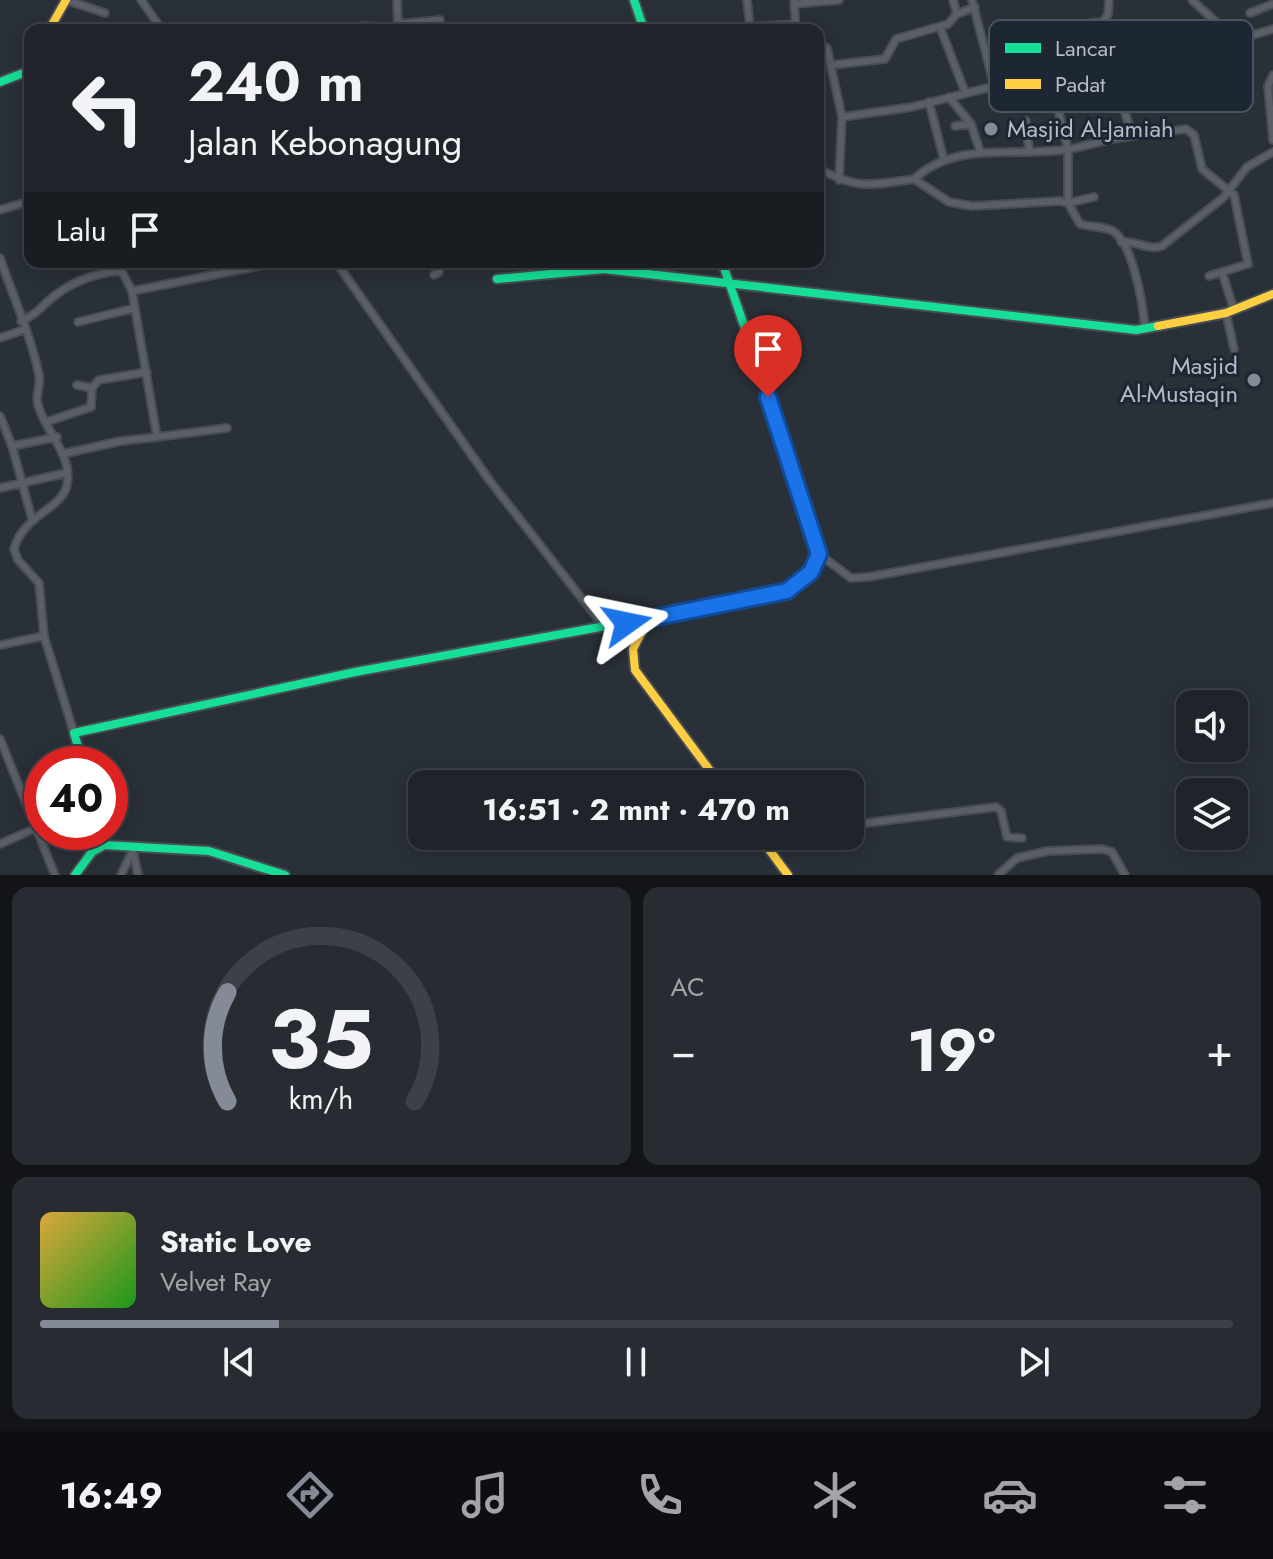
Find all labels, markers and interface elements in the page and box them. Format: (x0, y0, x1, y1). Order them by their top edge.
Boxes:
legend (989, 20, 1253, 112)
text: Lancar (1055, 32, 1116, 64)
text: 240 m (188, 41, 364, 122)
icon: left (56, 56, 160, 160)
text: Padat (1055, 68, 1106, 100)
place label: Masjid Al-Jamiah (1007, 111, 1174, 146)
text: Jalan Kebonagung (188, 116, 462, 168)
marker: Masjid Al-Jamiah (982, 120, 1000, 138)
icon: arrive (123, 208, 167, 252)
text: Lalu (56, 209, 107, 252)
pin (734, 315, 802, 397)
icon: arrive (746, 327, 790, 371)
place label: Masjid Al-Mustaqin (1120, 348, 1238, 411)
marker: Masjid Al-Mustaqin (1245, 371, 1263, 389)
position arrow (585, 581, 669, 665)
map controls (1176, 690, 1248, 850)
button: sound (1176, 690, 1248, 762)
speed limit sign: 40 (24, 746, 128, 850)
button: layers (1176, 778, 1248, 850)
text: 16:51 · 2 mnt · 470 m (482, 788, 790, 831)
text: AC (671, 968, 705, 1006)
text: 35 (269, 979, 374, 1099)
text: 19° (907, 1007, 995, 1094)
text: − (671, 1019, 696, 1083)
text: + (1206, 1019, 1233, 1083)
text: km/h (289, 1078, 354, 1120)
text: Static Love (160, 1220, 312, 1263)
text: Velvet Ray (160, 1263, 271, 1301)
icon: previous (217, 1340, 261, 1384)
icon: pause (614, 1340, 658, 1384)
icon: next (1012, 1340, 1056, 1384)
icon: directions (282, 1467, 338, 1523)
icon: music (457, 1467, 513, 1523)
icon: phone (632, 1467, 688, 1523)
icon: climate (807, 1467, 863, 1523)
icon: car (982, 1467, 1038, 1523)
icon: filters (1157, 1467, 1213, 1523)
text: 16:49 (60, 1469, 163, 1521)

